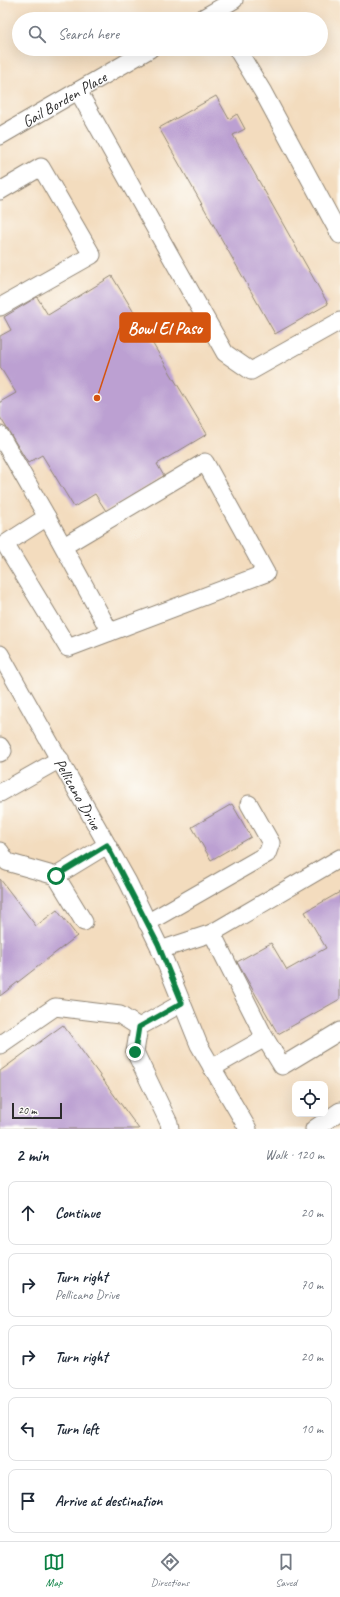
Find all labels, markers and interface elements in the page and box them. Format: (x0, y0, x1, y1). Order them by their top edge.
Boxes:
search box (12, 12, 328, 56)
icon: search (26, 23, 48, 45)
text: Search here (58, 25, 119, 44)
street label: Gail Borden Place (19, 67, 112, 132)
callout: Bowl El Paso (120, 313, 210, 342)
text: Bowl El Paso (128, 318, 204, 339)
street label: Pellicano Drive (49, 755, 106, 835)
route start (47, 867, 65, 885)
route end (126, 1043, 144, 1061)
map controls (292, 1081, 328, 1117)
button: locate (292, 1081, 328, 1117)
scale bar (12, 1101, 62, 1120)
text: 20 m (18, 1103, 37, 1117)
text: 2 min (16, 1145, 49, 1166)
text: Walk · 120 m (265, 1147, 324, 1163)
icon: ahead (17, 1202, 39, 1224)
text: Continue (55, 1204, 100, 1223)
text: 20 m (301, 1205, 323, 1221)
text: Turn right (55, 1268, 108, 1287)
icon: right (17, 1274, 39, 1296)
text: 70 m (301, 1277, 323, 1293)
text: Pellicano Drive (55, 1287, 119, 1303)
icon: right (17, 1346, 39, 1368)
text: Turn right (55, 1348, 108, 1367)
text: 20 m (301, 1349, 323, 1365)
icon: left (17, 1418, 39, 1440)
text: Turn left (55, 1420, 98, 1439)
text: 10 m (301, 1421, 323, 1437)
icon: arrive (17, 1490, 39, 1512)
text: Arrive at destination (55, 1492, 162, 1511)
tab: Map (43, 1551, 65, 1589)
tab: Directions (151, 1551, 189, 1589)
tab: Saved (275, 1551, 297, 1589)

